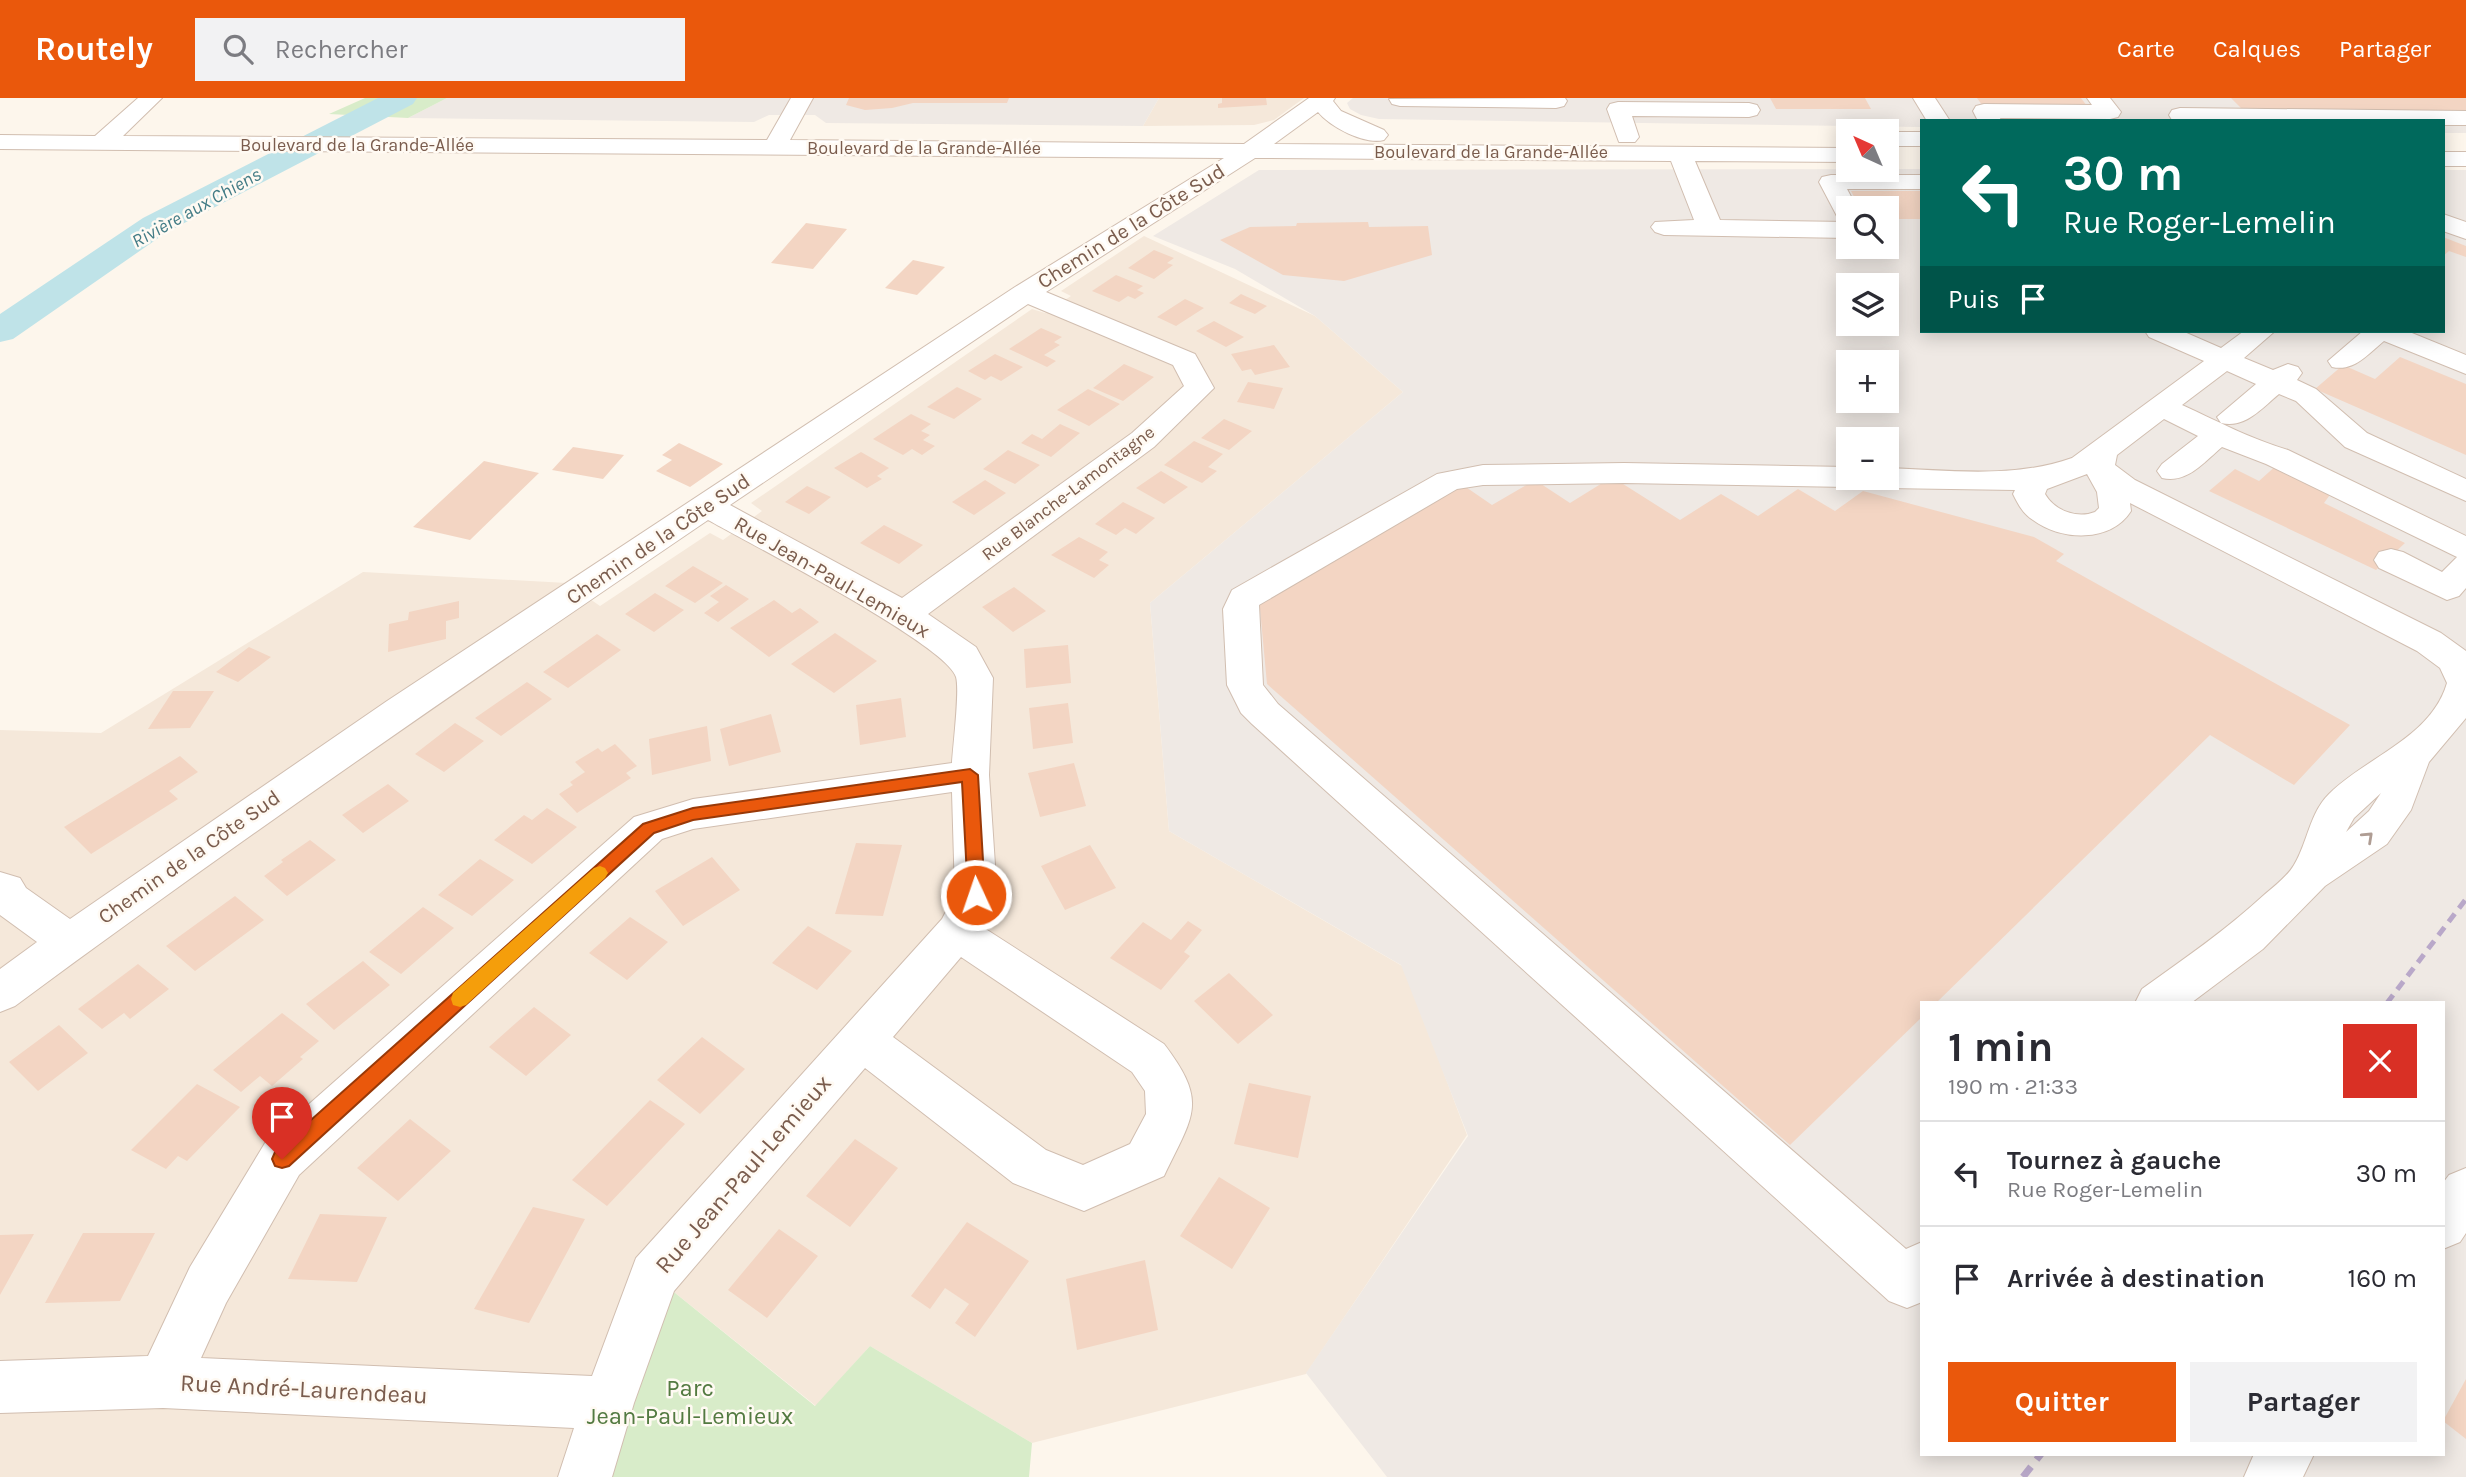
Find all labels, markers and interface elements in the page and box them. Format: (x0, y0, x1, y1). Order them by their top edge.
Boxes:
search box (195, 18, 685, 81)
text: Routely (35, 30, 153, 68)
icon: search (219, 30, 257, 68)
text: Rechercher (275, 34, 408, 65)
text: Carte (2117, 35, 2175, 63)
text: Calques (2213, 35, 2301, 63)
text: Partager (2339, 35, 2431, 63)
north arrow (1836, 119, 1899, 182)
map controls (1836, 119, 1899, 490)
street label: Boulevard de la Grande-Allée (240, 134, 474, 156)
street label: Boulevard de la Grande-Allée (807, 137, 1041, 159)
street label: Boulevard de la Grande-Allée (1374, 141, 1608, 163)
text: 30 m (2063, 145, 2183, 202)
icon: left (1948, 147, 2039, 238)
street label: Chemin de la Côte Sud (1033, 158, 1229, 294)
water label: Rivière aux Chiens (128, 163, 265, 252)
button: search (1836, 196, 1899, 259)
text: Rue Roger-Lemelin (2063, 204, 2336, 241)
button: layers (1836, 273, 1899, 336)
icon: arrive (2014, 280, 2052, 318)
text: Puis (1948, 284, 2000, 315)
button: + (1836, 350, 1899, 413)
street label: Rue Blanche-Lamontagne (977, 421, 1159, 565)
button: − (1836, 427, 1899, 490)
street label: Chemin de la Côte Sud (562, 469, 754, 609)
street label: Rue Jean-Paul-Lemieux (730, 511, 934, 643)
street label: Chemin de la Côte Sud (93, 785, 285, 929)
one-way arrow (2360, 833, 2373, 846)
position arrow (939, 858, 1013, 932)
text: 1 min (1948, 1022, 2053, 1072)
button: close (2343, 1024, 2417, 1098)
street label: Rue Jean-Paul-Lemieux (649, 1069, 837, 1279)
text: 190 m · 21:33 (1948, 1073, 2078, 1100)
pin (252, 1087, 312, 1159)
icon: arrive (263, 1098, 301, 1136)
text: Tournez à gauche (2007, 1145, 2221, 1176)
icon: left (1948, 1155, 1986, 1193)
text: 30 m (2356, 1158, 2417, 1189)
text: Rue Roger-Lemelin (2007, 1176, 2203, 1203)
icon: arrive (1948, 1260, 1986, 1298)
text: Arrivée à destination (2007, 1263, 2265, 1294)
text: 160 m (2348, 1263, 2417, 1294)
button: Quitter (1948, 1362, 2176, 1442)
button: Partager (2190, 1362, 2417, 1442)
street label: Rue André-Laurendeau (180, 1369, 428, 1409)
park label: Parc Jean-Paul-Lemieux (587, 1374, 793, 1430)

